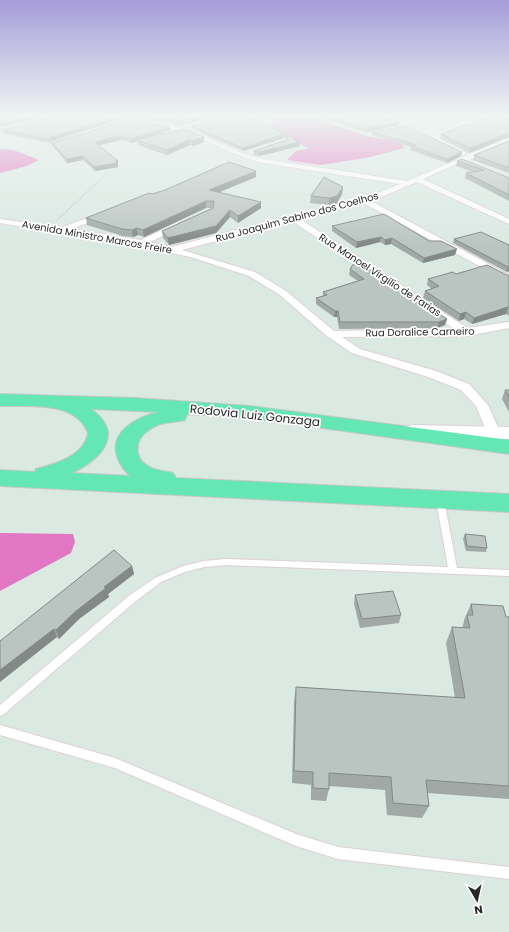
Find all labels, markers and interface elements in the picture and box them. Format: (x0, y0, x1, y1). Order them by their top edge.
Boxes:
street label: Rua Joaquim Sabino dos Coelhos (214, 188, 380, 246)
street label: Avenida Ministro Marcos Freire (21, 216, 173, 258)
street label: Rua Manoel Virgilio de Farias (316, 230, 444, 320)
street label: Rua Doralice Carneiro (365, 324, 475, 340)
street label: Rodovia Luiz Gonzaga (189, 400, 321, 430)
north arrow (457, 880, 497, 920)
text: N (473, 901, 484, 918)

